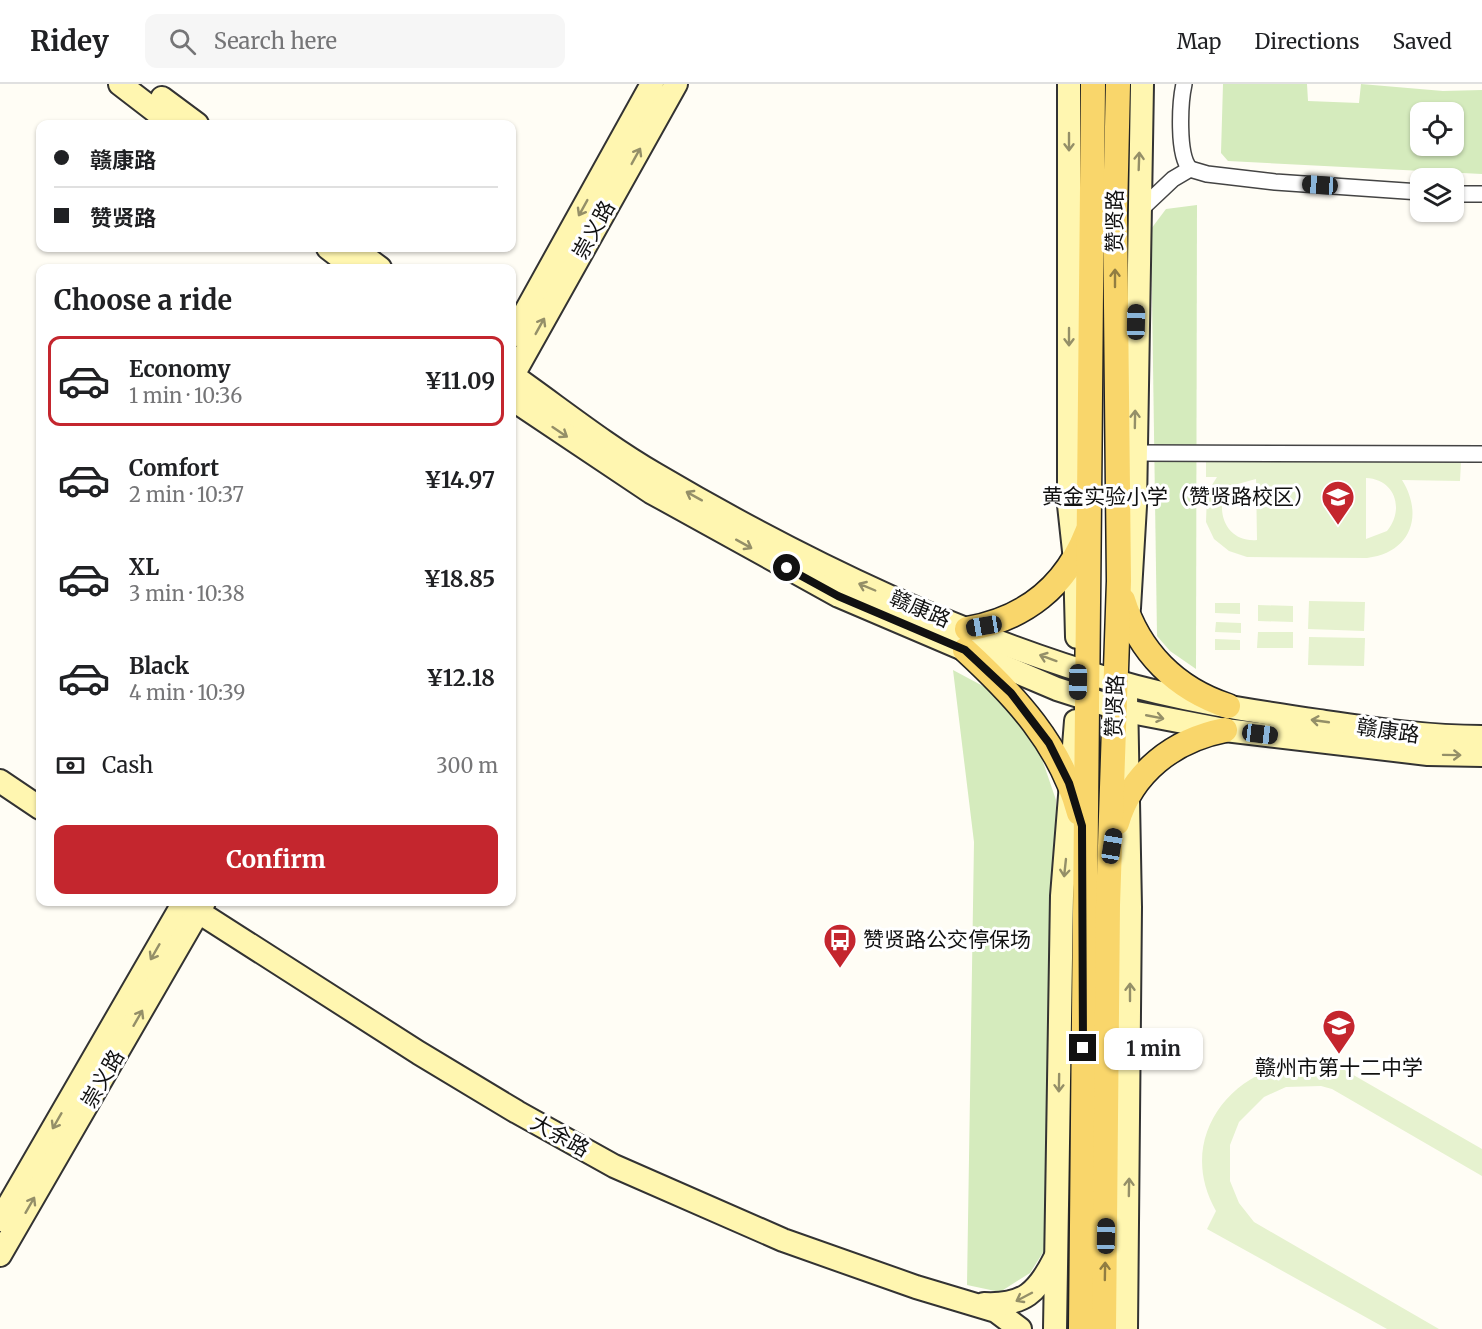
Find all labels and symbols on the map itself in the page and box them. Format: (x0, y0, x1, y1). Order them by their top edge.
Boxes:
one-way arrow (1063, 132, 1075, 152)
one-way arrow (630, 148, 642, 165)
one-way arrow (1134, 151, 1145, 171)
car (1301, 175, 1339, 195)
street label: 赞贤路 (1101, 190, 1128, 253)
street label: 崇义路 (566, 196, 621, 264)
one-way arrow (577, 199, 588, 217)
one-way arrow (1109, 268, 1121, 288)
car (1127, 304, 1145, 340)
one-way arrow (534, 318, 546, 335)
one-way arrow (1063, 327, 1075, 347)
one-way arrow (1129, 409, 1141, 429)
one-way arrow (551, 426, 568, 438)
school or university icon: 黄金实验小学（赞贤路校区） (1320, 479, 1356, 526)
place label: 黄金实验小学（赞贤路校区） (1042, 483, 1315, 510)
one-way arrow (686, 490, 704, 501)
one-way arrow (735, 539, 753, 550)
route start (773, 554, 800, 581)
one-way arrow (859, 580, 877, 592)
street label: 赣康路 (886, 584, 954, 633)
car (965, 614, 1003, 638)
one-way arrow (1040, 652, 1058, 663)
car (1069, 664, 1087, 700)
street label: 赞贤路 (1100, 674, 1129, 738)
one-way arrow (1145, 712, 1164, 723)
street label: 赣康路 (1355, 713, 1421, 748)
one-way arrow (1310, 716, 1330, 727)
car (1241, 723, 1279, 745)
one-way arrow (1442, 749, 1462, 761)
car (1100, 827, 1124, 865)
one-way arrow (1059, 857, 1070, 877)
bus stop icon: 赞贤路公交停保场 (822, 922, 858, 969)
place label: 赞贤路公交停保场 (863, 926, 1031, 953)
one-way arrow (149, 943, 161, 960)
one-way arrow (1124, 982, 1136, 1002)
school or university icon: 赣州市第十二中学 (1321, 1008, 1357, 1055)
one-way arrow (132, 1010, 144, 1027)
callout: 1 min (1104, 1027, 1203, 1069)
route end (1069, 1034, 1096, 1061)
street label: 崇义路 (75, 1045, 130, 1113)
place label: 赣州市第十二中学 (1255, 1054, 1423, 1081)
one-way arrow (1053, 1073, 1065, 1093)
street label: 大余路 (526, 1108, 594, 1163)
one-way arrow (51, 1112, 63, 1129)
one-way arrow (1123, 1177, 1134, 1197)
one-way arrow (24, 1197, 36, 1214)
car (1097, 1218, 1115, 1254)
one-way arrow (1099, 1261, 1111, 1281)
one-way arrow (1015, 1291, 1033, 1303)

